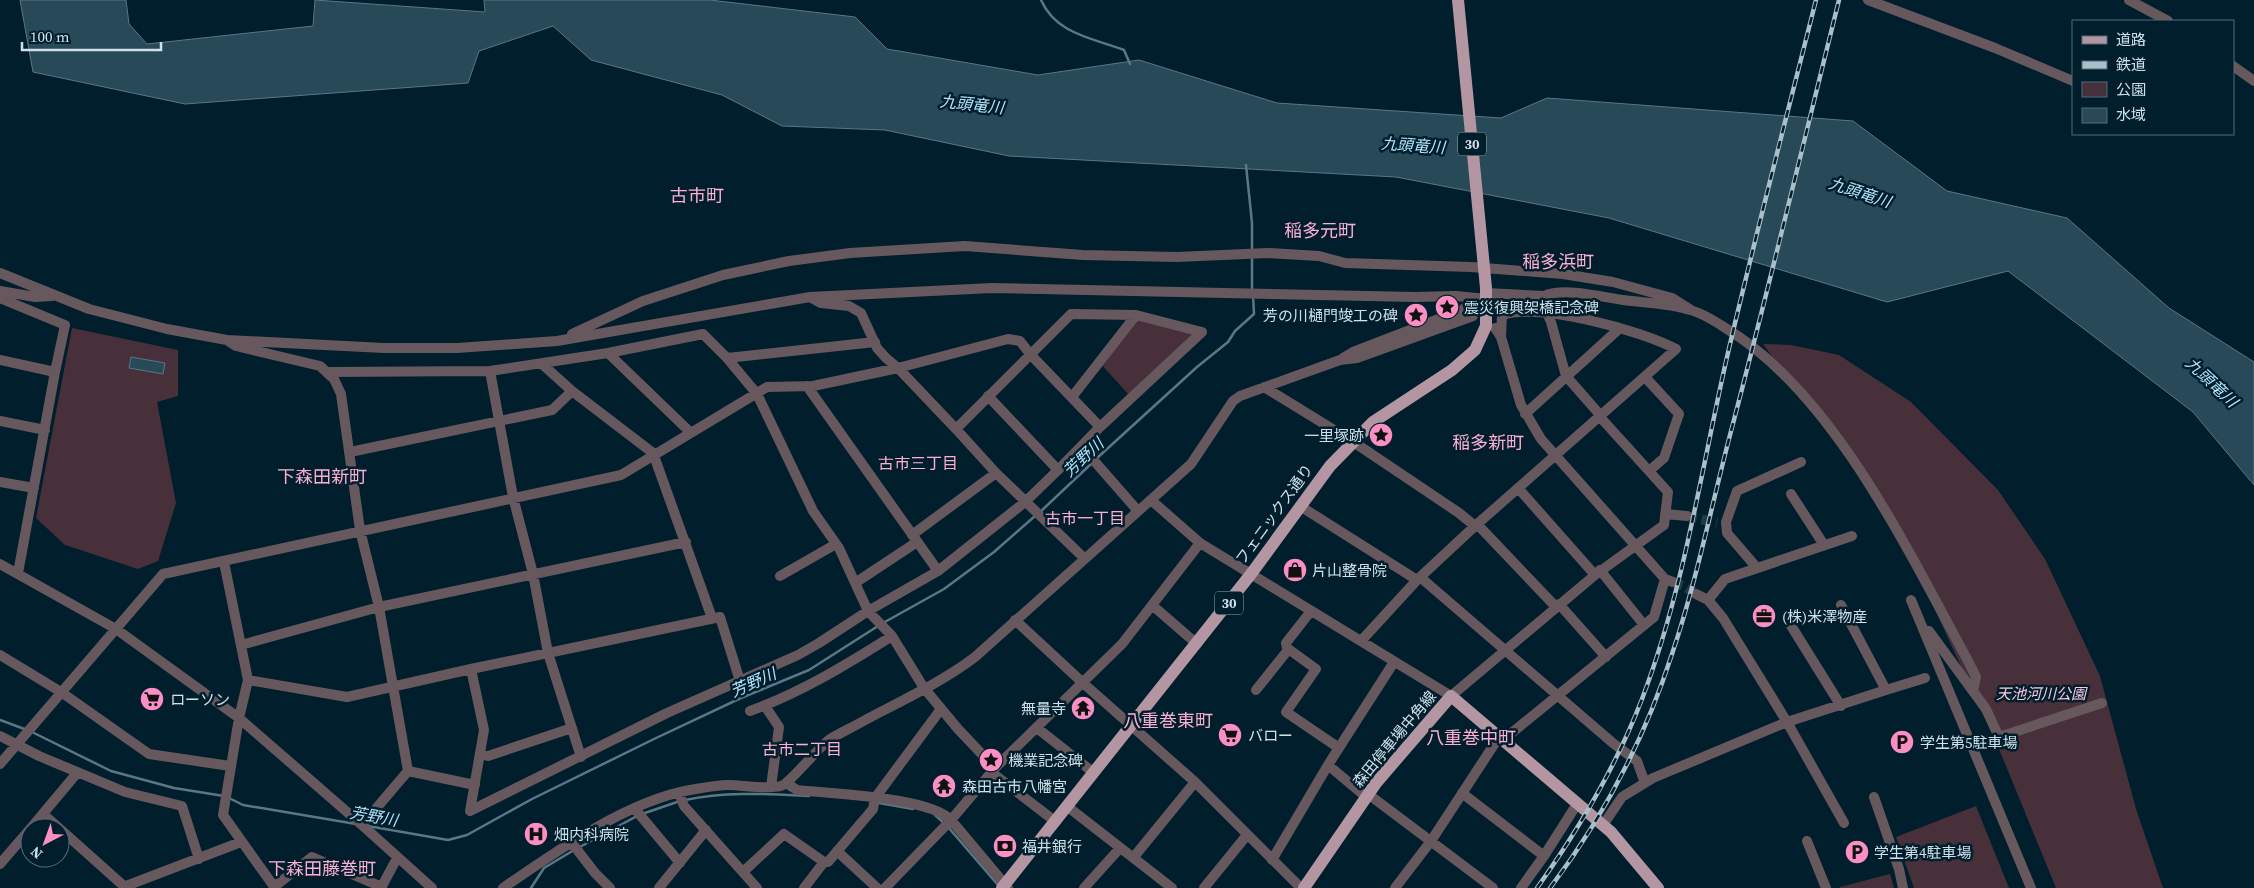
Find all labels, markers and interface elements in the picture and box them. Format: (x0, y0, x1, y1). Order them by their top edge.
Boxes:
scale bar (22, 20, 161, 52)
legend (2072, 20, 2234, 135)
text: 100 m (30, 26, 70, 47)
text: 道路 (2116, 29, 2146, 50)
text: 鉄道 (2116, 54, 2146, 75)
text: 公園 (2116, 79, 2146, 100)
water label: 九頭竜川 (939, 90, 1007, 118)
text: 水域 (2116, 104, 2146, 125)
water label: 九頭竜川 (1380, 132, 1448, 158)
road number: 30 (1458, 132, 1486, 156)
water label: 九頭竜川 (1826, 172, 1896, 213)
district label: 古市町 (670, 183, 724, 208)
district label: 稲多元町 (1284, 218, 1356, 243)
district label: 稲多浜町 (1522, 249, 1594, 274)
place icon: 震災復興架橋記念碑 (1434, 294, 1460, 320)
place label: 震災復興架橋記念碑 (1464, 297, 1599, 318)
place icon: 芳の川樋門竣工の碑 (1403, 302, 1429, 328)
place label: 芳の川樋門竣工の碑 (1263, 305, 1398, 326)
water label: 九頭竜川 (2181, 352, 2244, 413)
place icon: 一里塚跡 (1368, 422, 1394, 448)
place label: 一里塚跡 (1304, 425, 1364, 446)
district label: 稲多新町 (1452, 430, 1524, 455)
water label: 芳野川 (1058, 431, 1110, 481)
district label: 古市三丁目 (878, 452, 958, 474)
street label: フェニックス通り (1230, 459, 1318, 569)
district label: 下森田新町 (277, 464, 367, 489)
district label: 古市一丁目 (1045, 507, 1125, 529)
shop icon: 片山整骨院 (1282, 557, 1308, 583)
place label: 片山整骨院 (1312, 560, 1387, 581)
road number: 30 (1215, 592, 1243, 614)
office icon: (株)米澤物産 (1751, 603, 1777, 629)
place label: (株)米澤物産 (1782, 606, 1867, 627)
water label: 芳野川 (727, 661, 781, 702)
park label: 天池河川公園 (1996, 683, 2088, 704)
supermarket icon: ローソン (139, 686, 165, 712)
street label: 森田停車場中角線 (1347, 686, 1441, 792)
place label: ローソン (170, 689, 230, 710)
temple icon: 無量寺 (1070, 695, 1096, 721)
place label: 無量寺 (1021, 698, 1066, 719)
district label: 八重巻東町 (1123, 708, 1213, 733)
supermarket icon: バロー (1217, 722, 1243, 748)
place label: バロー (1248, 725, 1293, 746)
district label: 八重巻中町 (1426, 725, 1516, 750)
parking icon: 学生第5駐車場 (1889, 729, 1915, 755)
place label: 学生第5駐車場 (1920, 732, 2018, 753)
district label: 古市二丁目 (762, 738, 842, 760)
place icon: 機業記念碑 (978, 747, 1004, 773)
place label: 機業記念碑 (1008, 750, 1083, 771)
temple icon: 森田古市八幡宮 (931, 773, 957, 799)
place label: 森田古市八幡宮 (962, 776, 1067, 797)
water label: 芳野川 (348, 801, 402, 831)
north arrow (20, 818, 70, 868)
hospital icon: 畑内科病院 (523, 821, 549, 847)
place label: 畑内科病院 (554, 824, 629, 845)
bank icon: 福井銀行 (992, 833, 1018, 859)
place label: 福井銀行 (1022, 836, 1082, 857)
parking icon: 学生第4駐車場 (1844, 839, 1870, 865)
text: N (26, 842, 47, 864)
place label: 学生第4駐車場 (1874, 842, 1972, 863)
district label: 下森田藤巻町 (268, 856, 376, 881)

